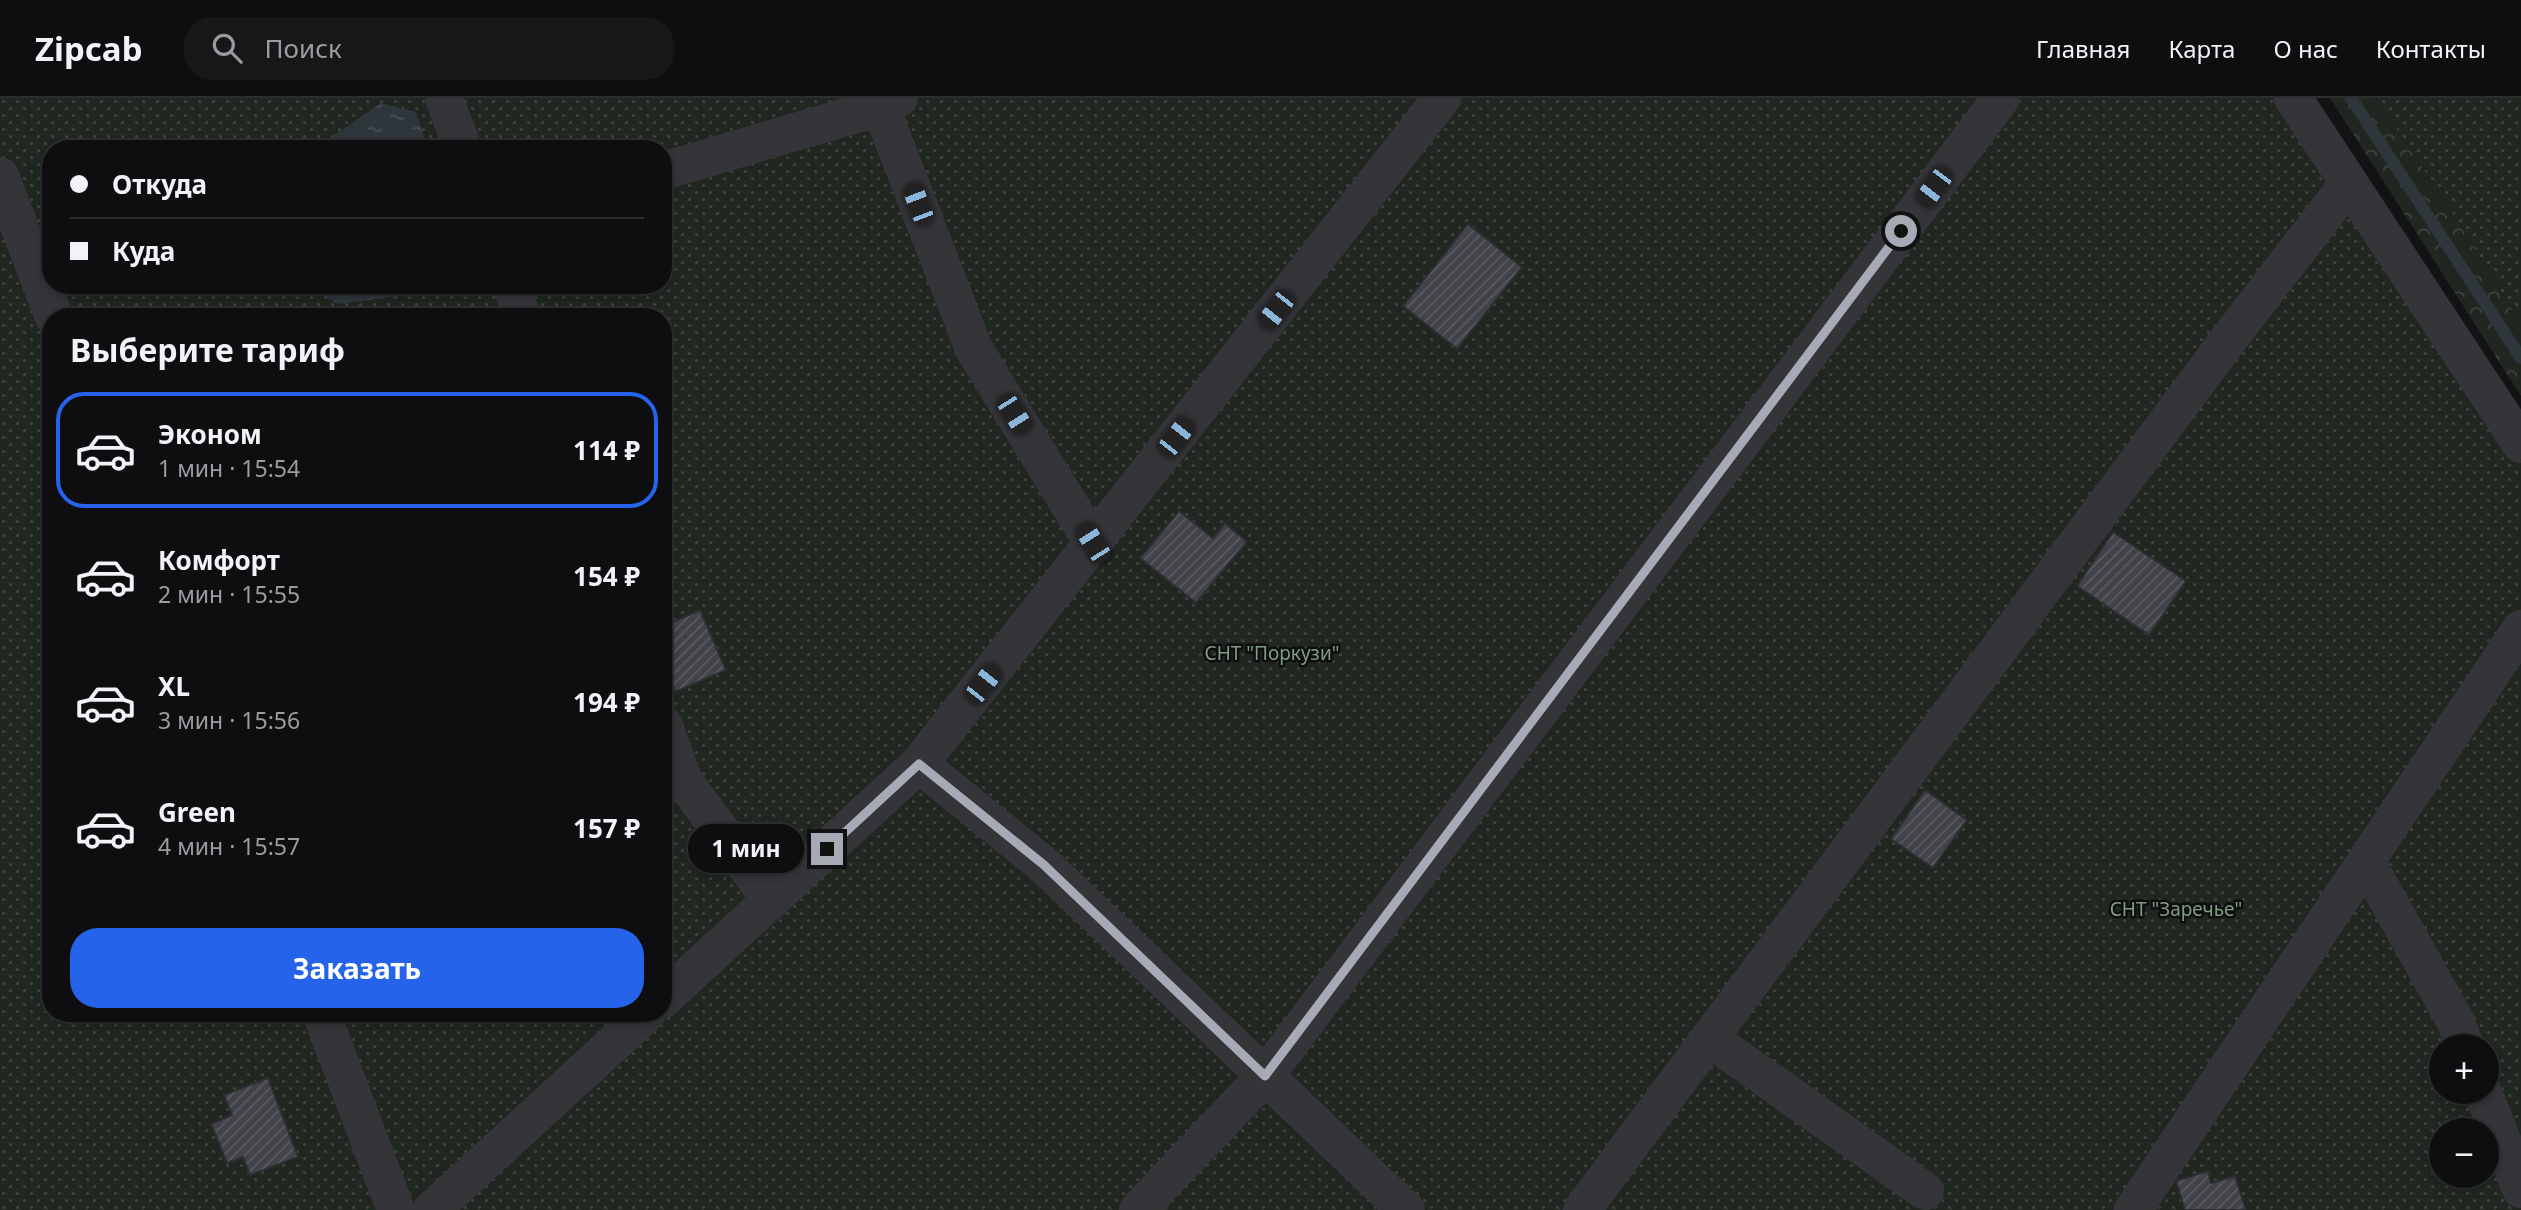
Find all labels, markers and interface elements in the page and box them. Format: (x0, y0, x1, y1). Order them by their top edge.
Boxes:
search box (184, 17, 674, 80)
text: Zipcab (35, 26, 142, 71)
icon: search (208, 29, 246, 67)
text: Поиск (264, 30, 342, 66)
text: Главная (2036, 32, 2130, 65)
text: Карта (2168, 32, 2235, 65)
text: О нас (2273, 32, 2338, 65)
text: Контакты (2376, 32, 2486, 65)
car (1913, 164, 1956, 210)
text: Откуда (112, 166, 207, 202)
car (901, 181, 936, 227)
route start (1885, 215, 1917, 247)
text: Куда (112, 233, 175, 269)
car (1255, 287, 1298, 333)
text: Выберите тариф (70, 328, 345, 371)
car (994, 391, 1035, 437)
car (1155, 414, 1198, 460)
text: Эконом (158, 416, 262, 452)
icon: car (74, 419, 137, 482)
text: 114 ₽ (573, 432, 640, 468)
text: 1 мин · 15:54 (158, 452, 300, 484)
car (1073, 520, 1114, 566)
text: Комфорт (158, 542, 280, 578)
icon: car (74, 545, 137, 608)
text: 154 ₽ (573, 558, 640, 594)
text: 2 мин · 15:55 (158, 578, 300, 610)
park label: СНТ "Поркузи" (1205, 640, 1339, 666)
car (962, 661, 1005, 707)
text: XL (158, 668, 190, 704)
icon: car (74, 671, 137, 734)
text: 194 ₽ (573, 684, 640, 720)
text: 3 мин · 15:56 (158, 704, 300, 736)
text: Green (158, 794, 236, 830)
icon: car (74, 797, 137, 860)
text: 157 ₽ (573, 810, 640, 846)
callout: 1 мин (687, 824, 802, 874)
text: 4 мин · 15:57 (158, 830, 300, 862)
text: 1 мин (712, 832, 780, 864)
route end (811, 833, 843, 865)
park label: СНТ "Заречье" (2110, 896, 2242, 922)
button: Заказать (70, 928, 644, 1008)
map controls (2429, 1034, 2499, 1188)
button: + (2429, 1034, 2499, 1104)
button: − (2429, 1118, 2499, 1188)

